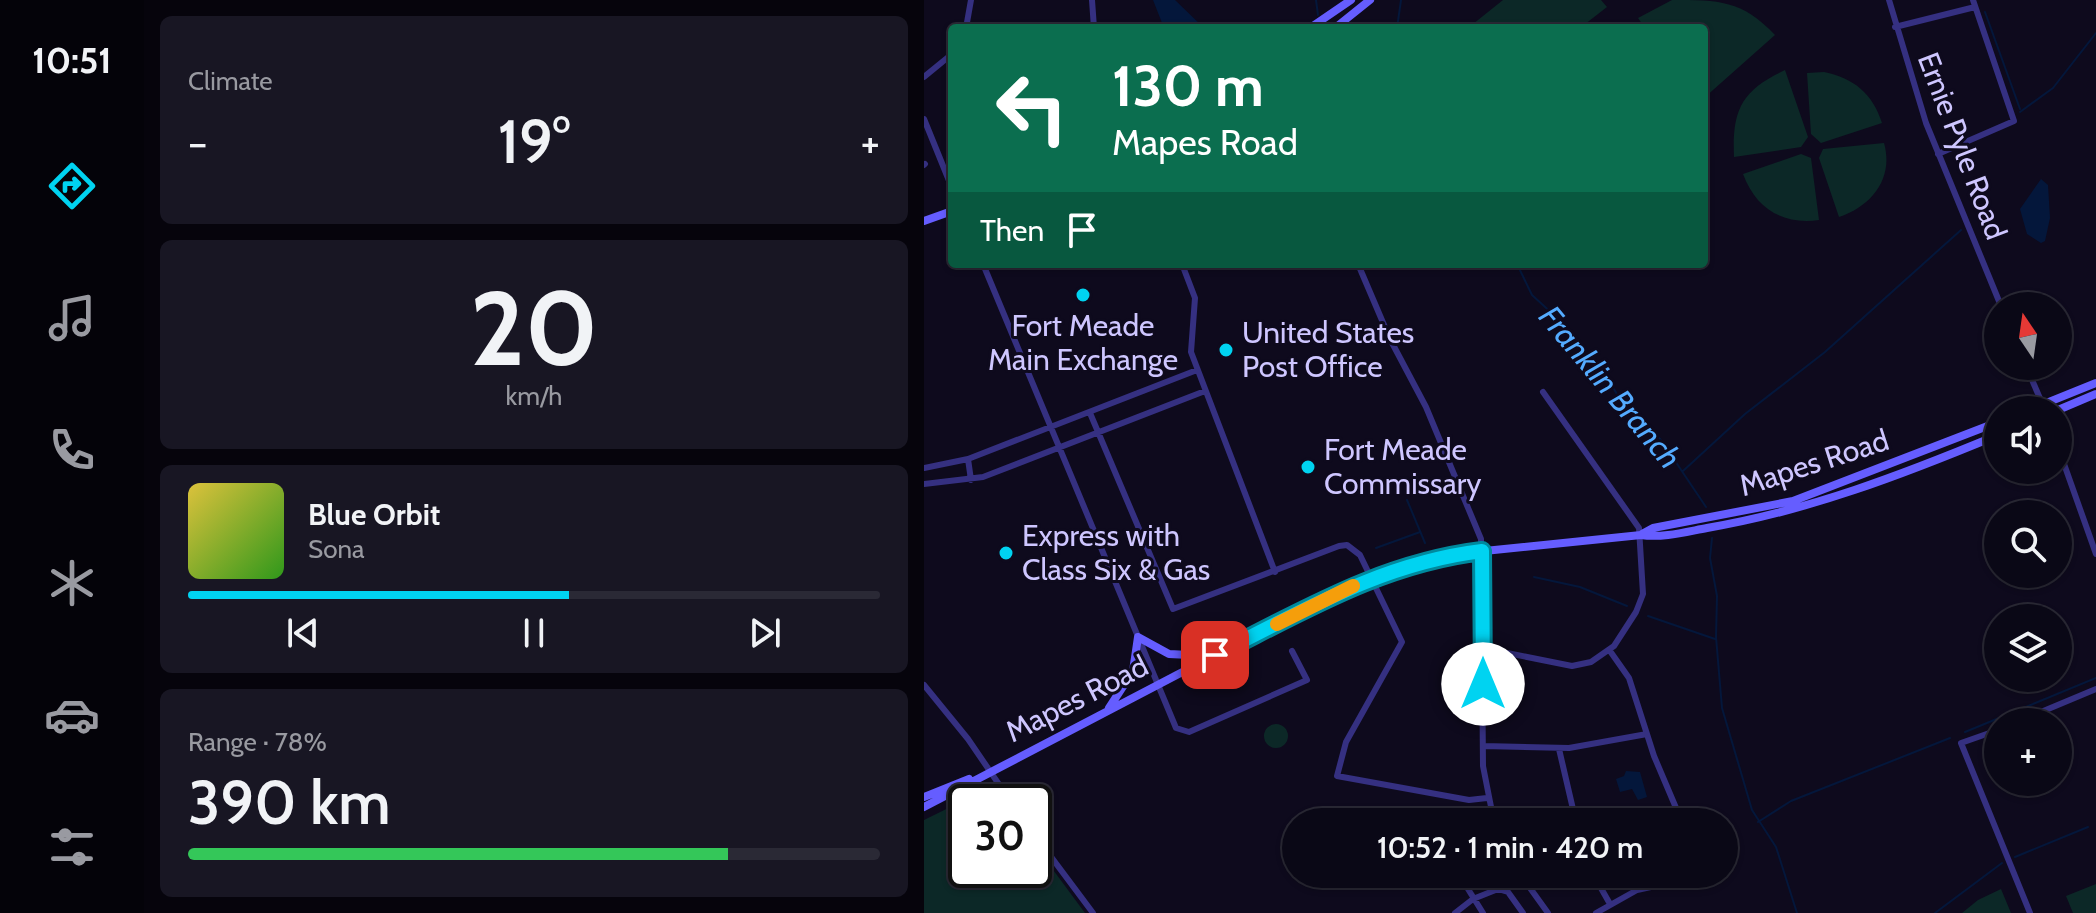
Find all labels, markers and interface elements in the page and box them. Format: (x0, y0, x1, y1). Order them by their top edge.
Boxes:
text: 10:51 (32, 38, 112, 82)
street label: Ernie Pyle Road (1910, 47, 2015, 245)
text: 130 m (1112, 52, 1264, 120)
icon: left (980, 56, 1084, 160)
text: Climate (188, 65, 273, 97)
text: 19° (498, 105, 570, 178)
text: − (188, 116, 207, 169)
text: + (861, 116, 880, 169)
text: Mapes Road (1112, 120, 1298, 164)
icon: directions (44, 158, 100, 214)
icon: arrive (1060, 208, 1104, 252)
text: Then (980, 212, 1044, 249)
text: 20 (470, 265, 598, 391)
marker: Fort Meade Main Exchange (1074, 286, 1092, 304)
icon: music (44, 290, 100, 346)
north arrow (1984, 292, 2072, 380)
map controls (1984, 292, 2072, 796)
water label: Franklin Branch (1531, 297, 1690, 476)
place label: Fort Meade Main Exchange (988, 307, 1178, 378)
place label: United States Post Office (1242, 314, 1414, 385)
marker: United States Post Office (1217, 341, 1235, 359)
text: km/h (506, 380, 562, 412)
button: sound (1984, 396, 2072, 484)
street label: Mapes Road (1734, 421, 1893, 504)
icon: phone (44, 422, 100, 478)
place label: Fort Meade Commissary (1324, 431, 1481, 502)
marker: Fort Meade Commissary (1299, 458, 1317, 476)
text: Blue Orbit (308, 496, 440, 533)
button: search (1984, 500, 2072, 588)
place label: Express with Class Six & Gas (1022, 517, 1210, 588)
text: Sona (308, 533, 365, 565)
marker: Express with Class Six & Gas (997, 544, 1015, 562)
icon: climate (44, 555, 100, 611)
button: layers (1984, 604, 2072, 692)
icon: previous (281, 611, 325, 655)
icon: pause (512, 611, 556, 655)
icon: next (743, 611, 787, 655)
pin (1181, 621, 1249, 689)
icon: arrive (1193, 633, 1237, 677)
position arrow (1441, 642, 1525, 726)
street label: Mapes Road (999, 647, 1154, 750)
icon: car (44, 687, 100, 743)
button: + (1984, 708, 2072, 796)
text: Range · 78% (188, 726, 327, 758)
text: 390 km (188, 766, 391, 839)
speed limit sign: 30 (948, 784, 1052, 888)
icon: filters (44, 819, 100, 875)
text: 10:52 · 1 min · 420 m (1377, 829, 1643, 866)

